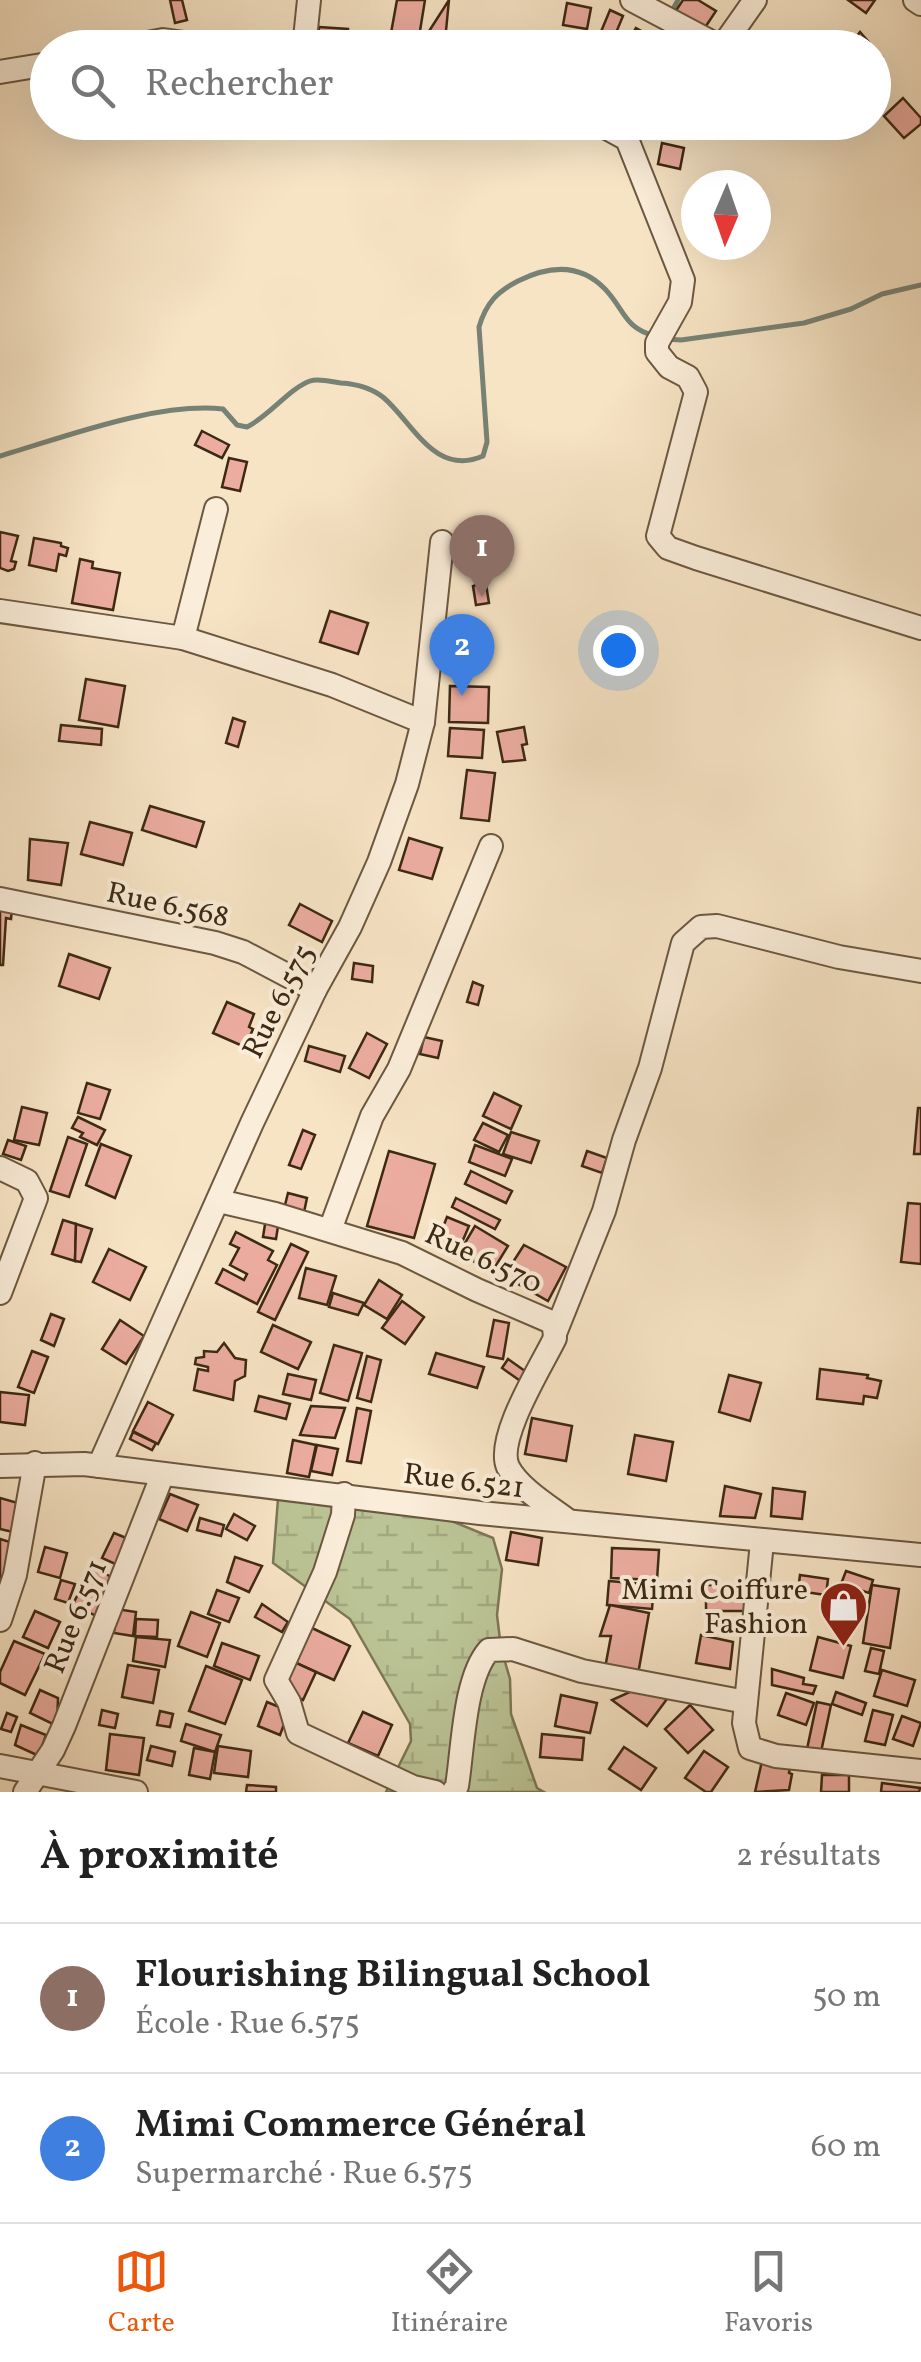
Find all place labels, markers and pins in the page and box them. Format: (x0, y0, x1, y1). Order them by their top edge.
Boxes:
pin: 1 (450, 514, 514, 597)
pin: 2 (430, 614, 494, 696)
place label: Mimi Coiffure Fashion (621, 1570, 808, 1646)
shop icon: Mimi Coiffure Fashion (817, 1580, 869, 1648)

